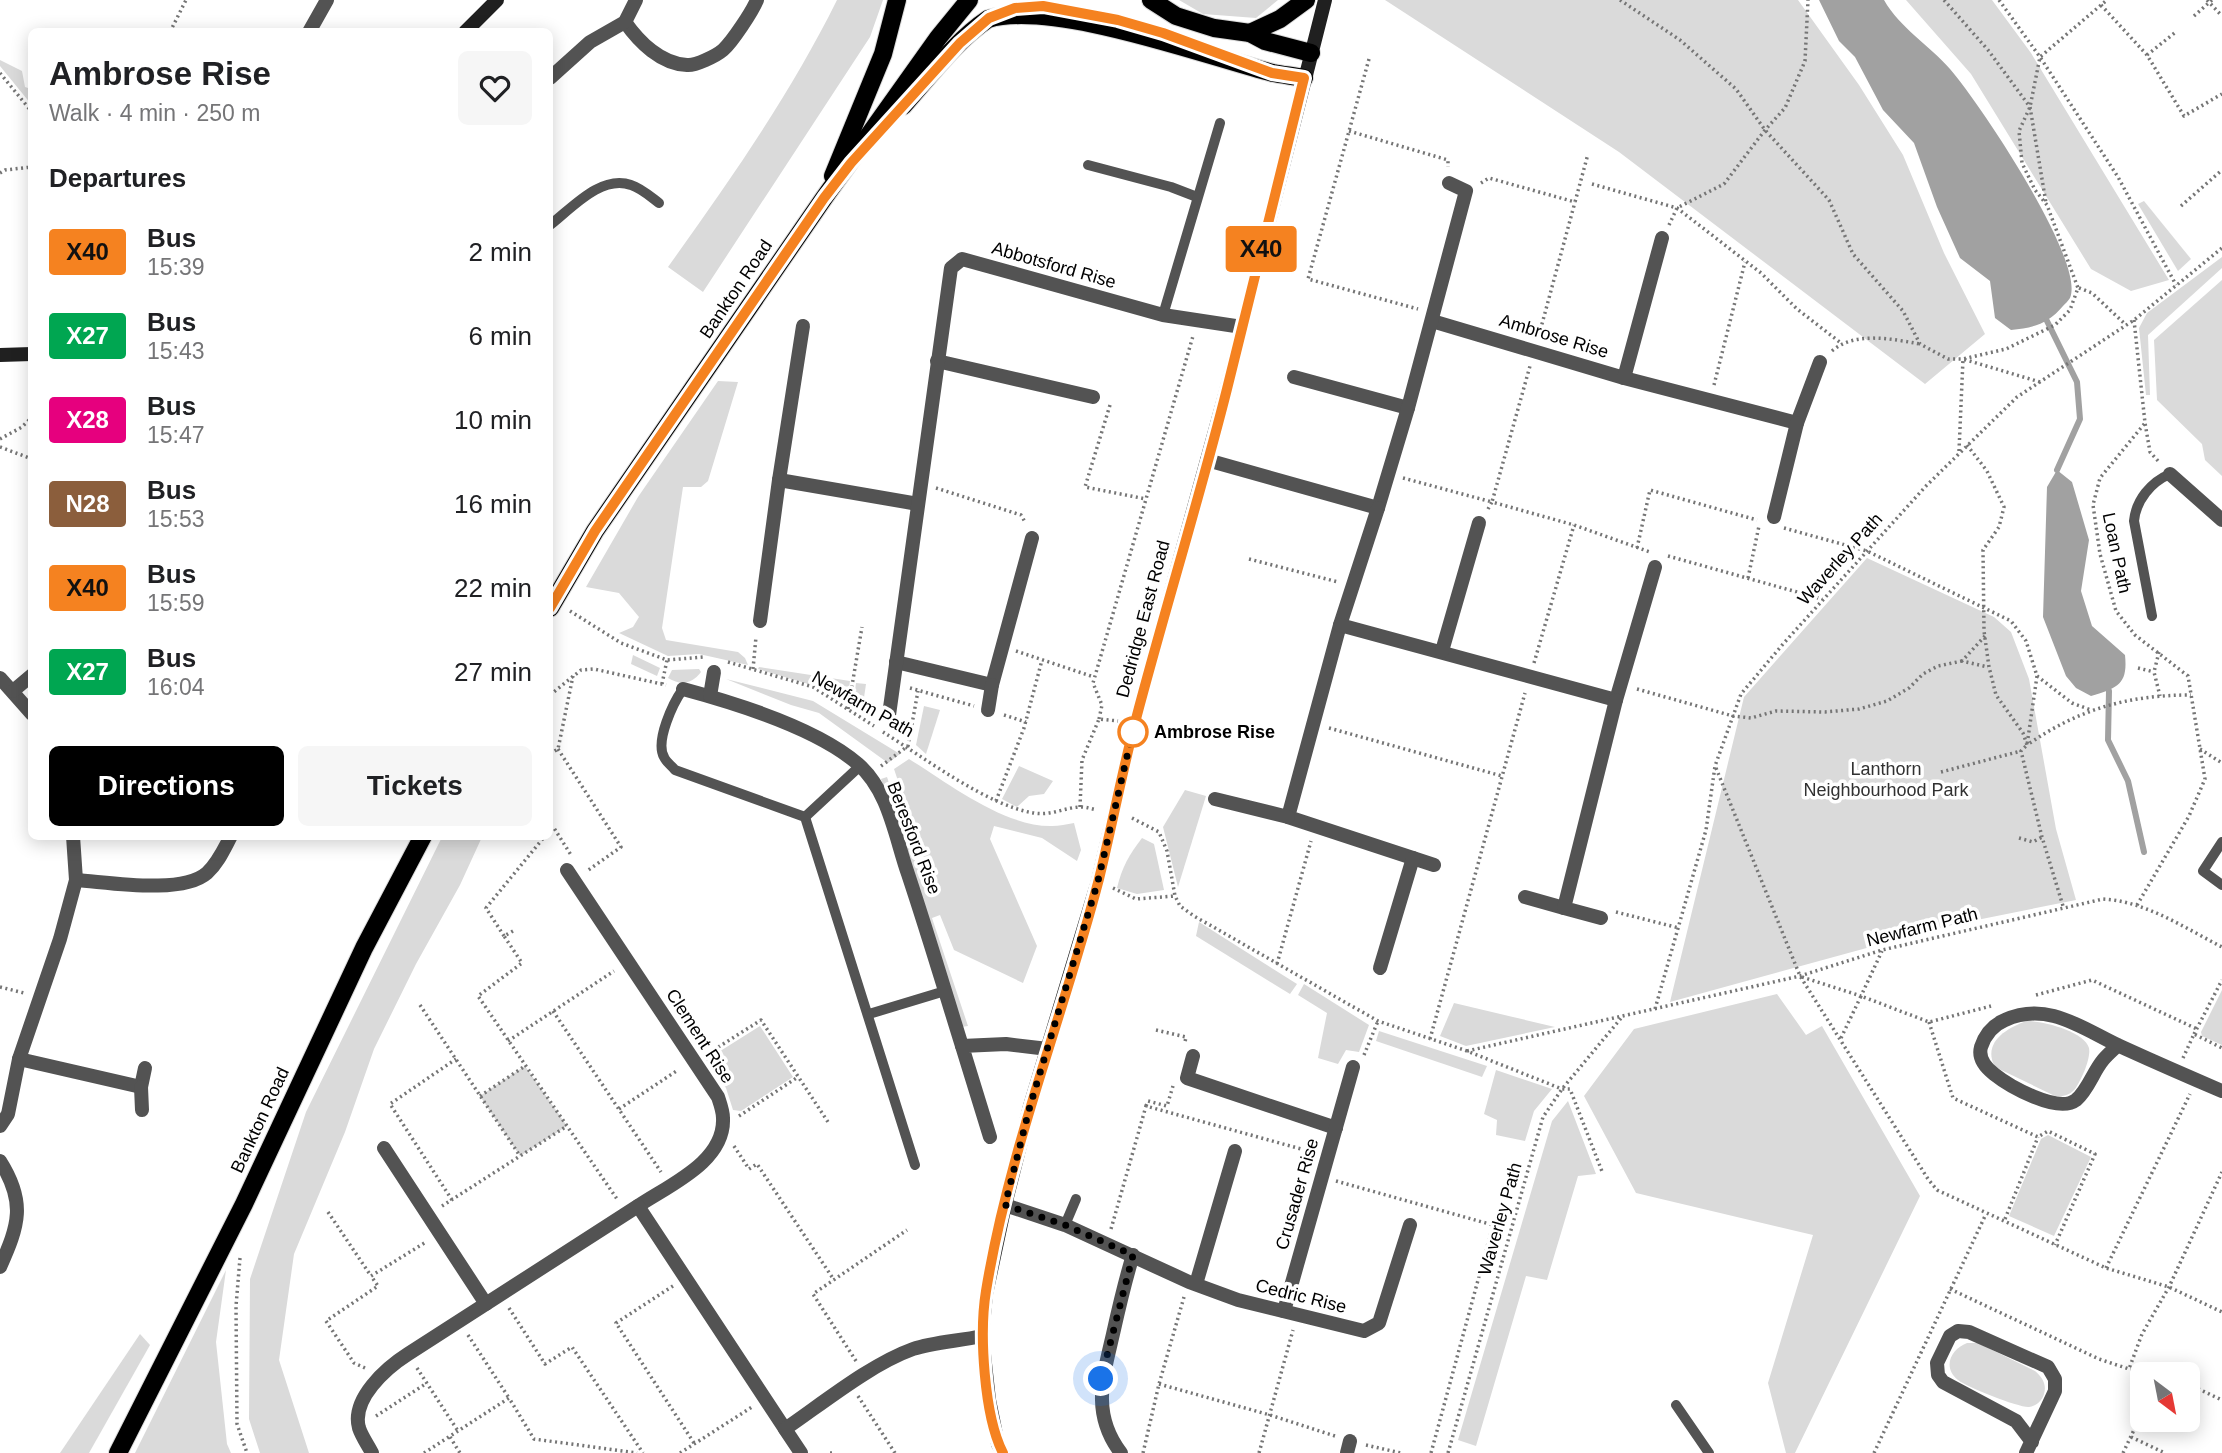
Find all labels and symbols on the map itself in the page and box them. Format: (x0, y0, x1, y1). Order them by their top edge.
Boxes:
line badge: X40 (1221, 226, 1301, 272)
street label: Bankton Road (696, 236, 776, 342)
street label: Abbotsford Rise (990, 238, 1118, 292)
street label: Ambrose Rise (1497, 310, 1611, 362)
street label: Waverley Path (1794, 509, 1886, 609)
street label: Loan Path (2099, 511, 2135, 595)
street label: Dedridge East Road (1112, 538, 1174, 700)
street label: Newfarm Path (809, 667, 917, 741)
marker: Ambrose Rise (1118, 717, 1148, 747)
place label: Ambrose Rise (1154, 722, 1275, 742)
park label: Lanthorn Neighbourhood Park (1803, 759, 1970, 800)
street label: Beresford Rise (883, 779, 945, 897)
street label: Newfarm Path (1864, 904, 1980, 950)
street label: Clement Rise (662, 985, 738, 1087)
street label: Bankton Road (227, 1064, 293, 1176)
street label: Crusader Rise (1272, 1136, 1322, 1252)
street label: Waverley Path (1474, 1160, 1526, 1278)
street label: Cedric Rise (1253, 1275, 1349, 1317)
your location (1083, 1361, 1118, 1396)
north arrow (2130, 1362, 2200, 1432)

